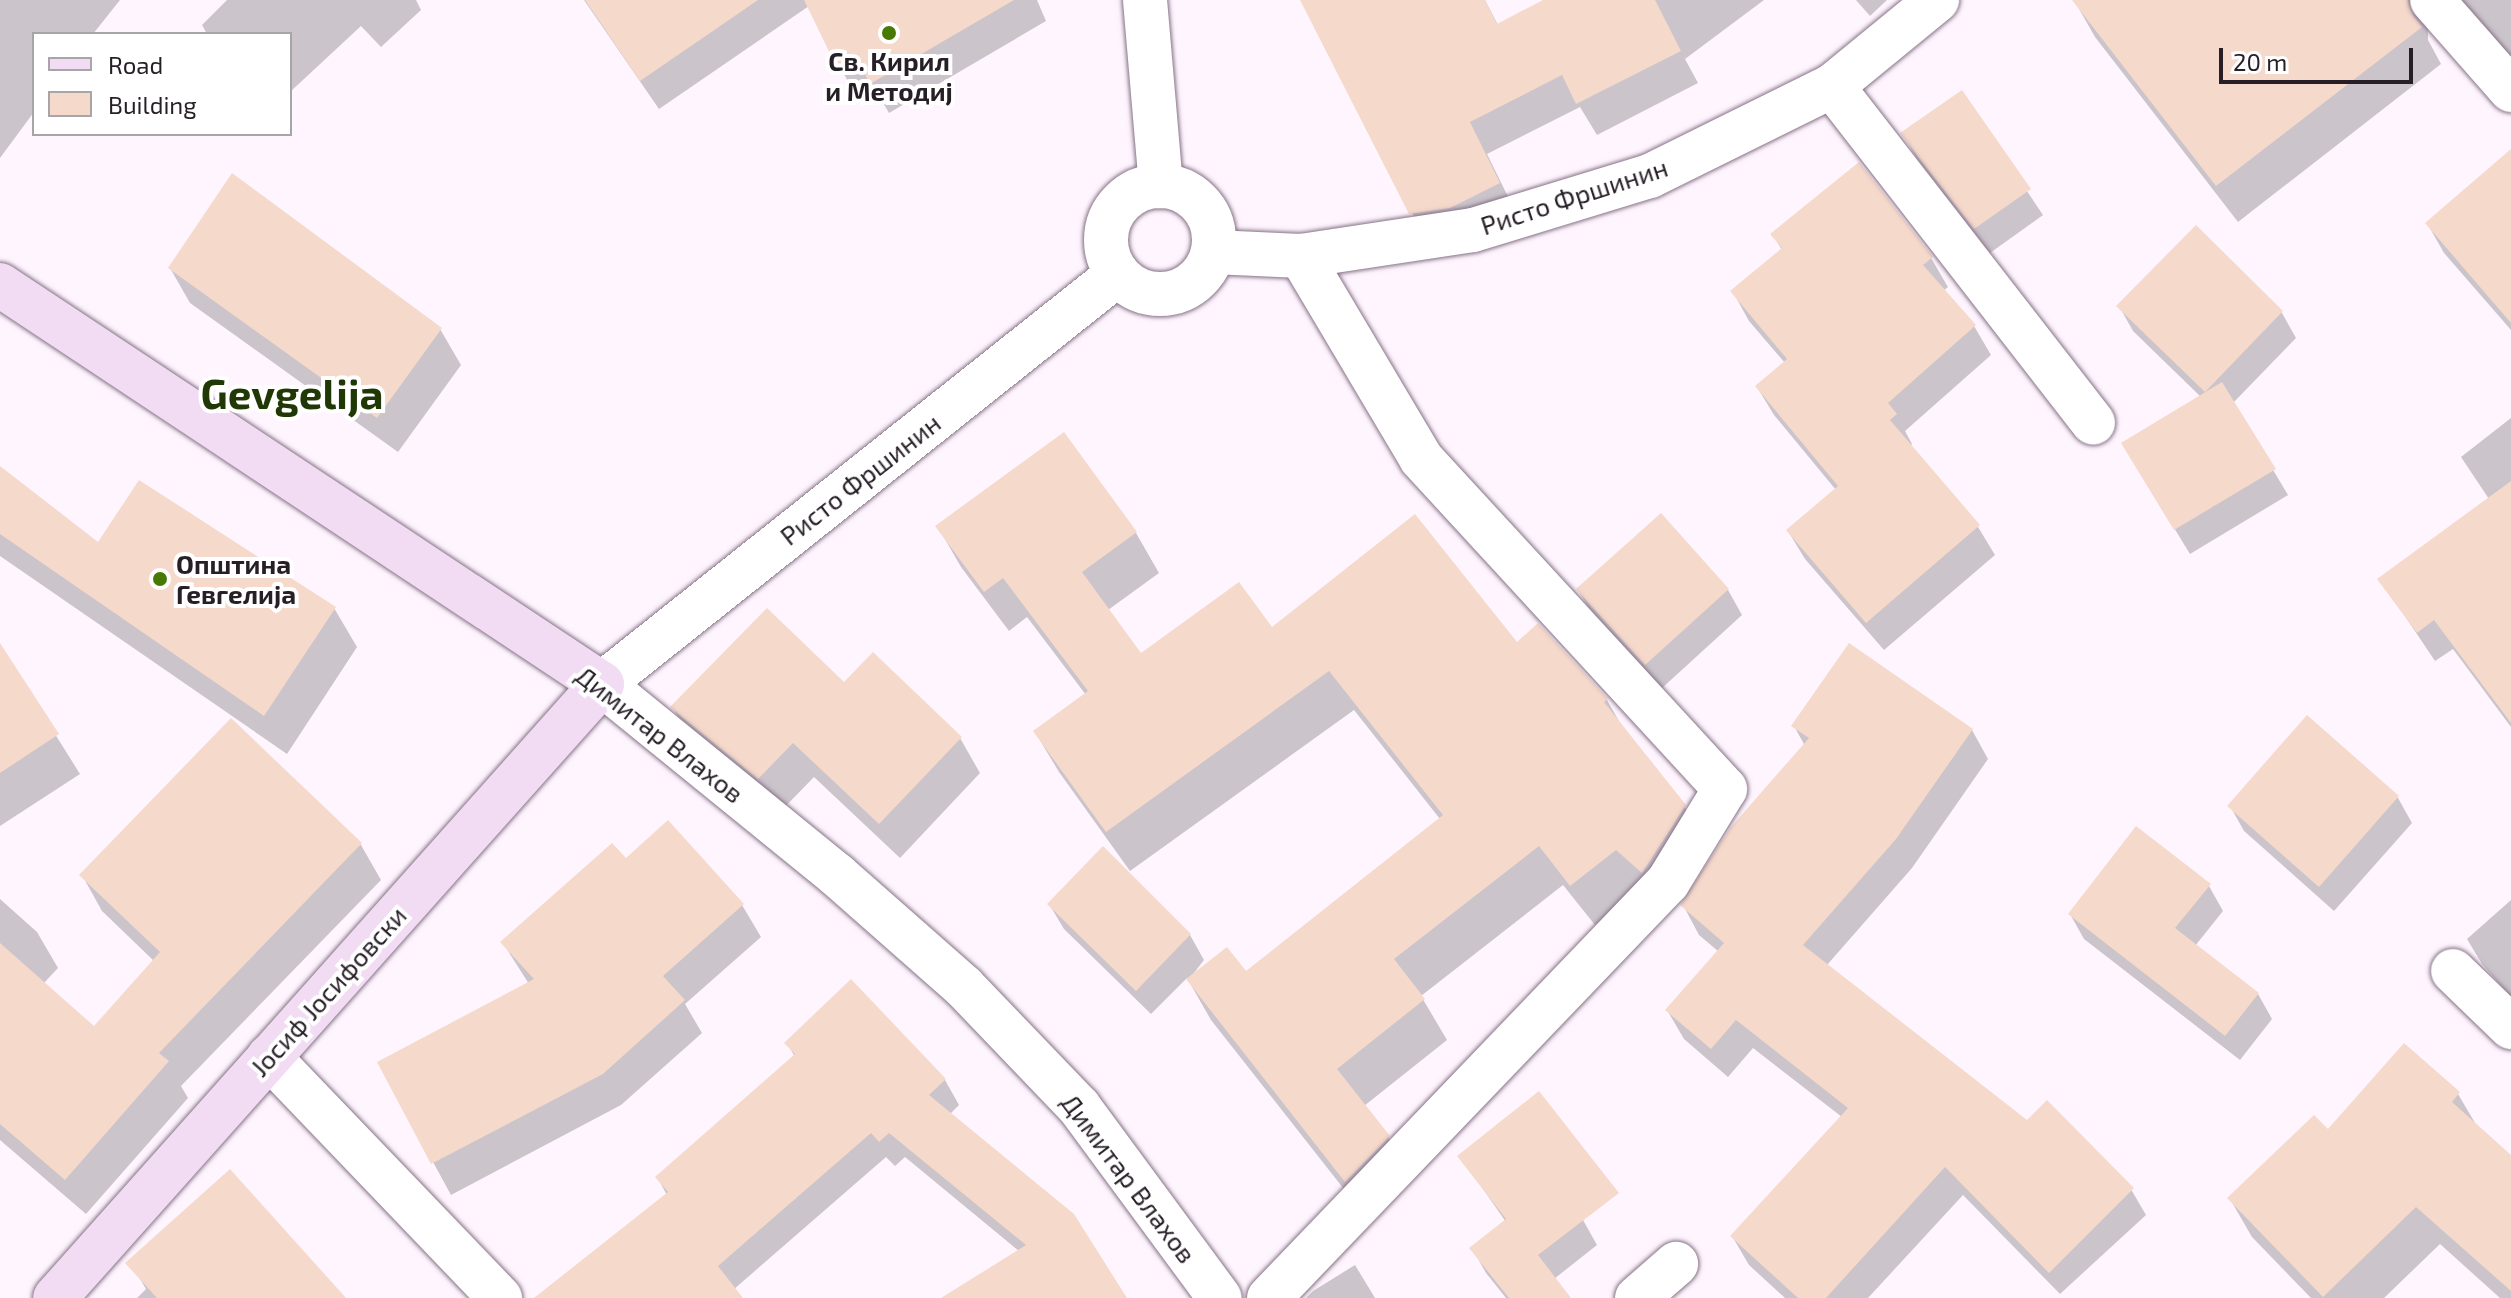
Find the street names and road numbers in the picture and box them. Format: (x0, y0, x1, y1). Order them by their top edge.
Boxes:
street label: Ристо Фршинин (1477, 151, 1671, 241)
street label: Ристо Фршинин (774, 407, 946, 551)
street label: Димитар Влахов (570, 659, 750, 809)
street label: Јосиф Јосифовски (244, 900, 412, 1082)
street label: Димитар Влахов (1055, 1087, 1203, 1269)

